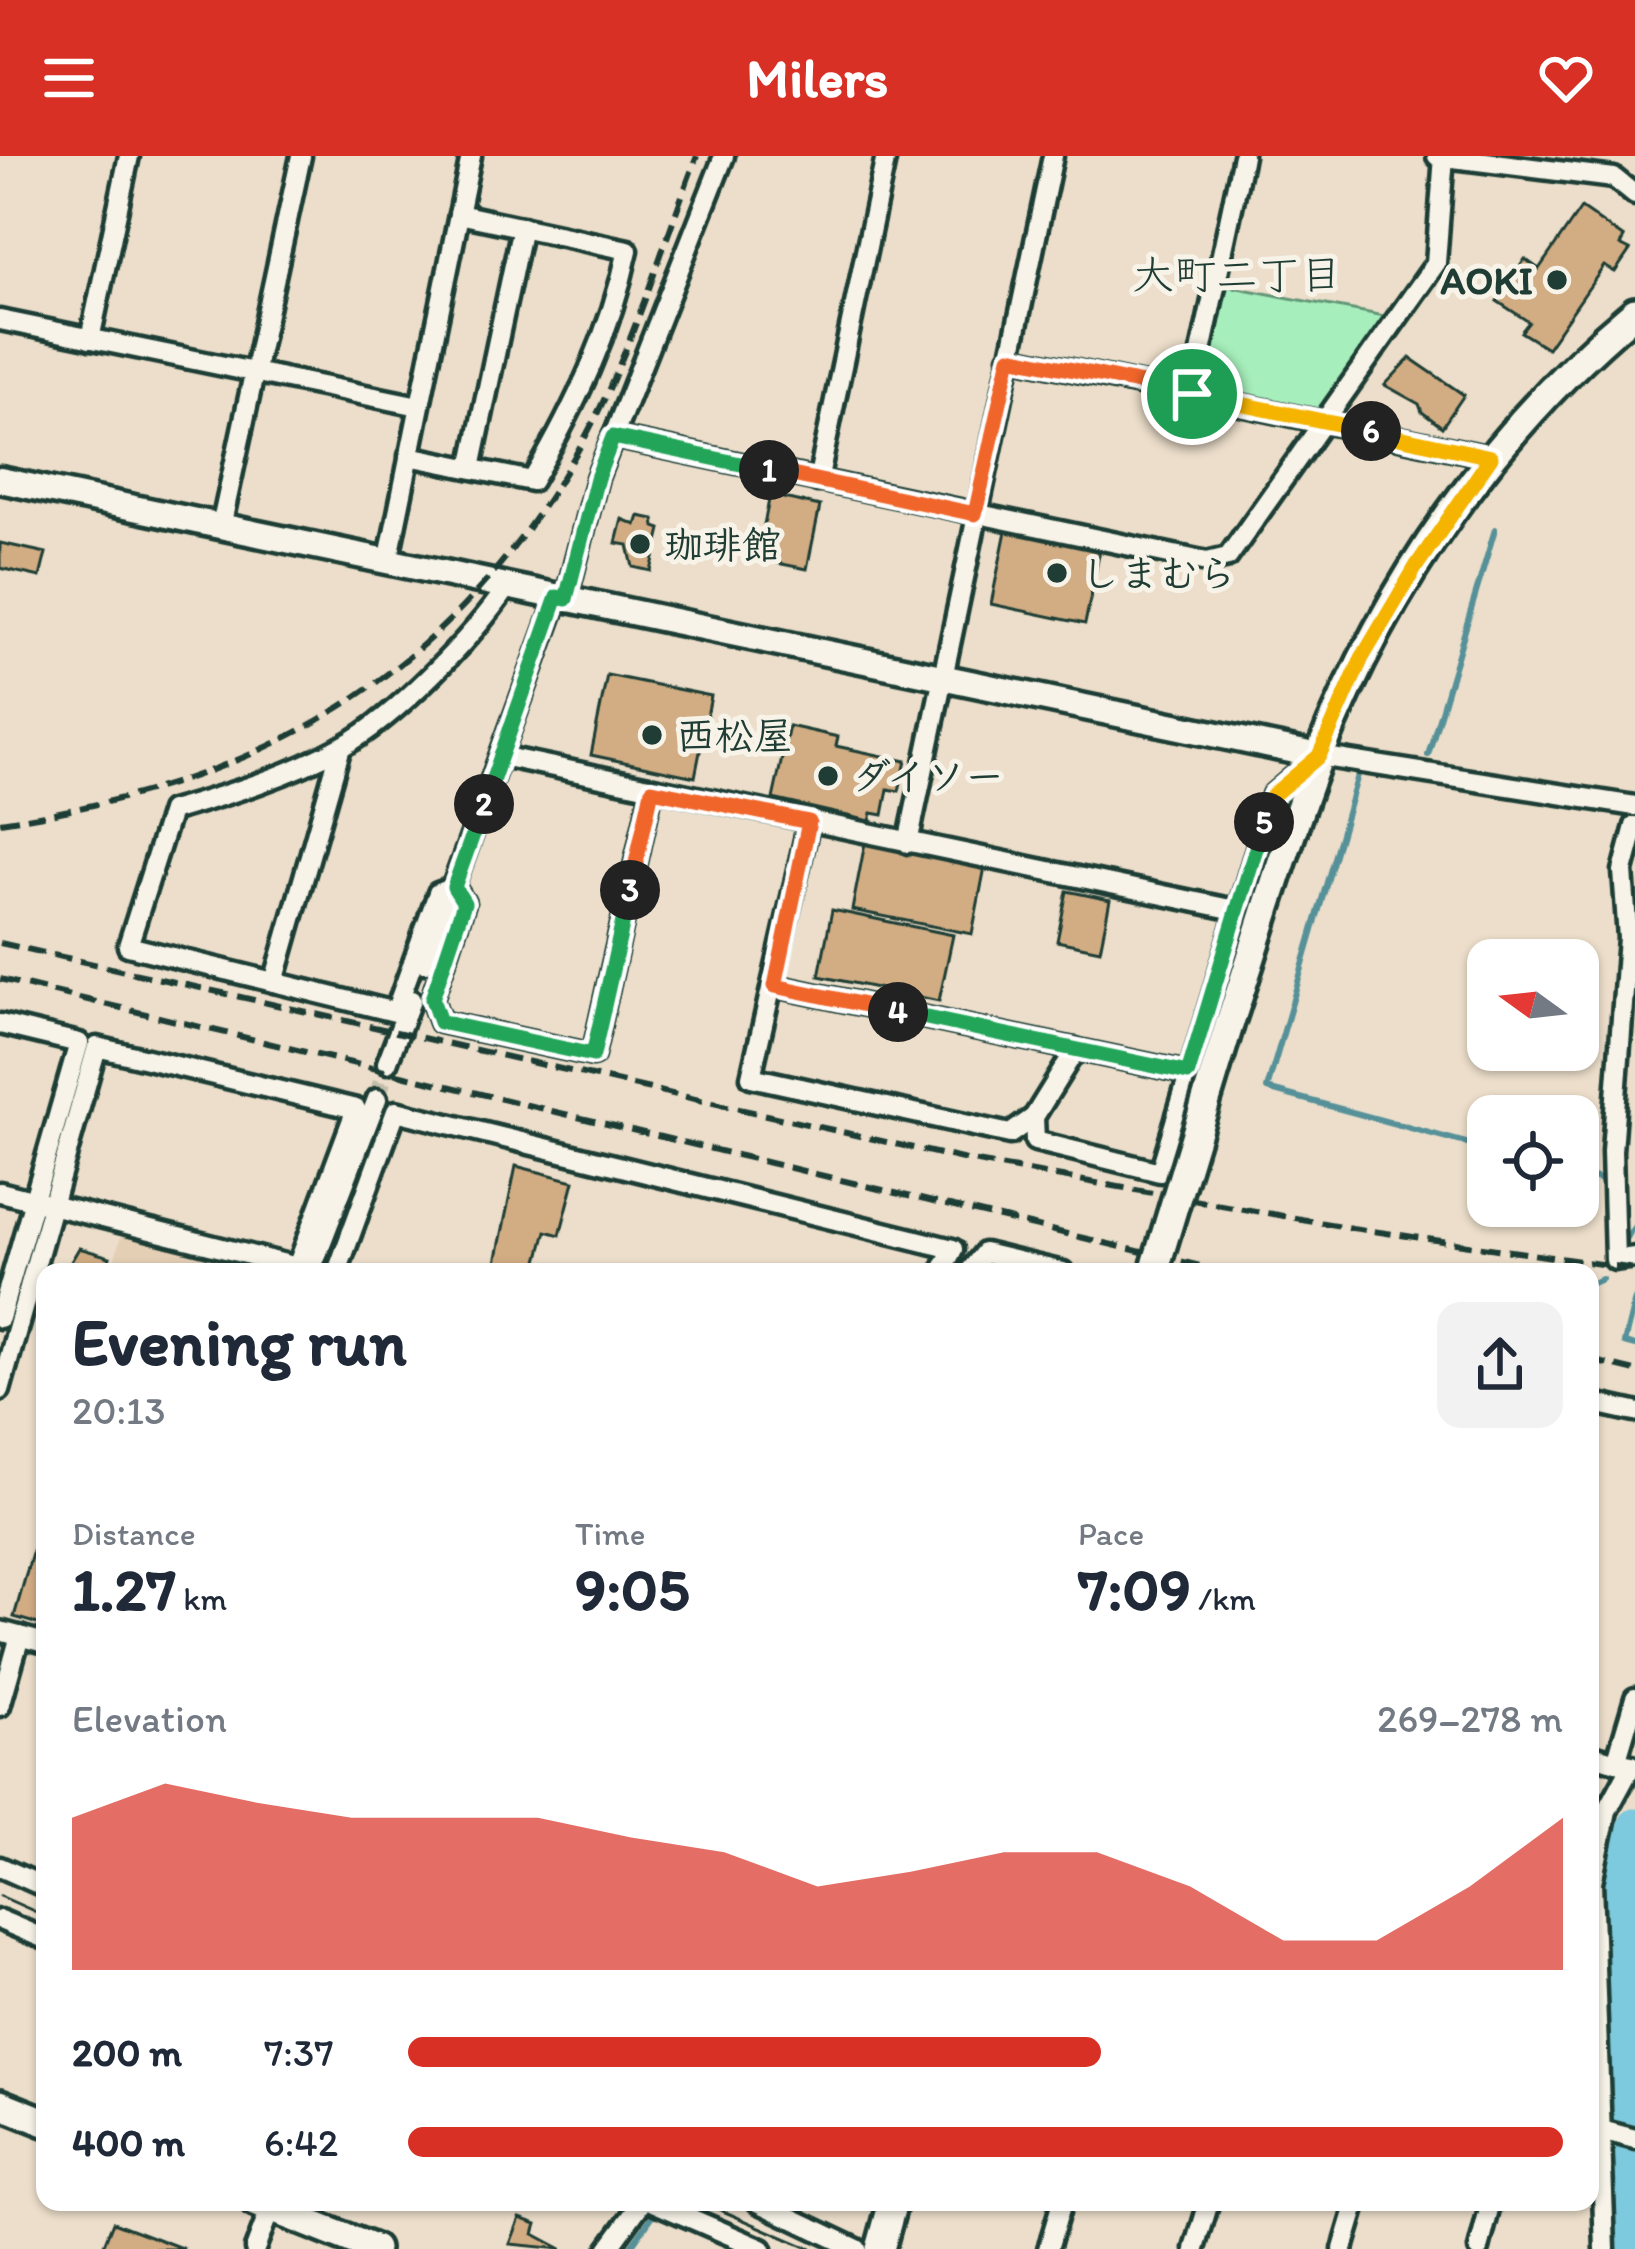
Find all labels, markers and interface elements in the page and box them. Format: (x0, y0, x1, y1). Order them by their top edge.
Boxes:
icon: menu (36, 45, 102, 111)
icon: heart (1533, 45, 1599, 111)
text: Milers (747, 46, 888, 111)
district label: 大町二丁目 (1132, 249, 1342, 300)
place label: AOKI (1440, 257, 1533, 304)
marker: AOKI (1544, 267, 1570, 293)
pin (1141, 343, 1243, 445)
icon: arrive (1159, 361, 1225, 427)
pin: 6 (1341, 401, 1401, 461)
text: 6 (1362, 411, 1380, 450)
pin: 1 (739, 440, 799, 500)
text: 1 (761, 450, 777, 489)
place label: 珈琲館 (664, 521, 781, 568)
marker: 珈琲館 (627, 531, 653, 557)
place label: しまむら (1081, 550, 1237, 597)
marker: しまむら (1044, 560, 1070, 586)
place label: 西松屋 (676, 712, 793, 759)
marker: 西松屋 (639, 722, 665, 748)
place label: ダイソー (852, 753, 1004, 800)
marker: ダイソー (815, 763, 841, 789)
pin: 2 (454, 774, 514, 834)
text: 2 (475, 784, 493, 823)
pin: 5 (1234, 792, 1294, 852)
text: 5 (1255, 802, 1273, 841)
pin: 3 (600, 860, 660, 920)
text: 3 (621, 870, 639, 909)
north arrow (1467, 939, 1599, 1071)
map controls (1467, 939, 1599, 1227)
pin: 4 (868, 982, 928, 1042)
text: 4 (888, 992, 908, 1031)
button: locate (1467, 1095, 1599, 1227)
text: Evening run (72, 1302, 407, 1382)
button: share (1437, 1302, 1563, 1428)
text: 20:13 (72, 1387, 165, 1434)
text: Distance (72, 1514, 196, 1553)
text: Time (575, 1514, 645, 1553)
text: Pace (1078, 1514, 1144, 1553)
text: 1.27 (72, 1553, 176, 1625)
text: 9:05 (575, 1553, 690, 1625)
text: 7:09 (1078, 1553, 1191, 1625)
text: km (176, 1579, 227, 1618)
text: /km (1191, 1579, 1256, 1618)
text: Elevation (72, 1695, 227, 1742)
text: 269–278 m (1377, 1695, 1563, 1742)
text: 200 m (72, 2029, 182, 2076)
text: 7:37 (264, 2029, 334, 2076)
text: 400 m (72, 2119, 185, 2166)
text: 6:42 (264, 2119, 338, 2166)

